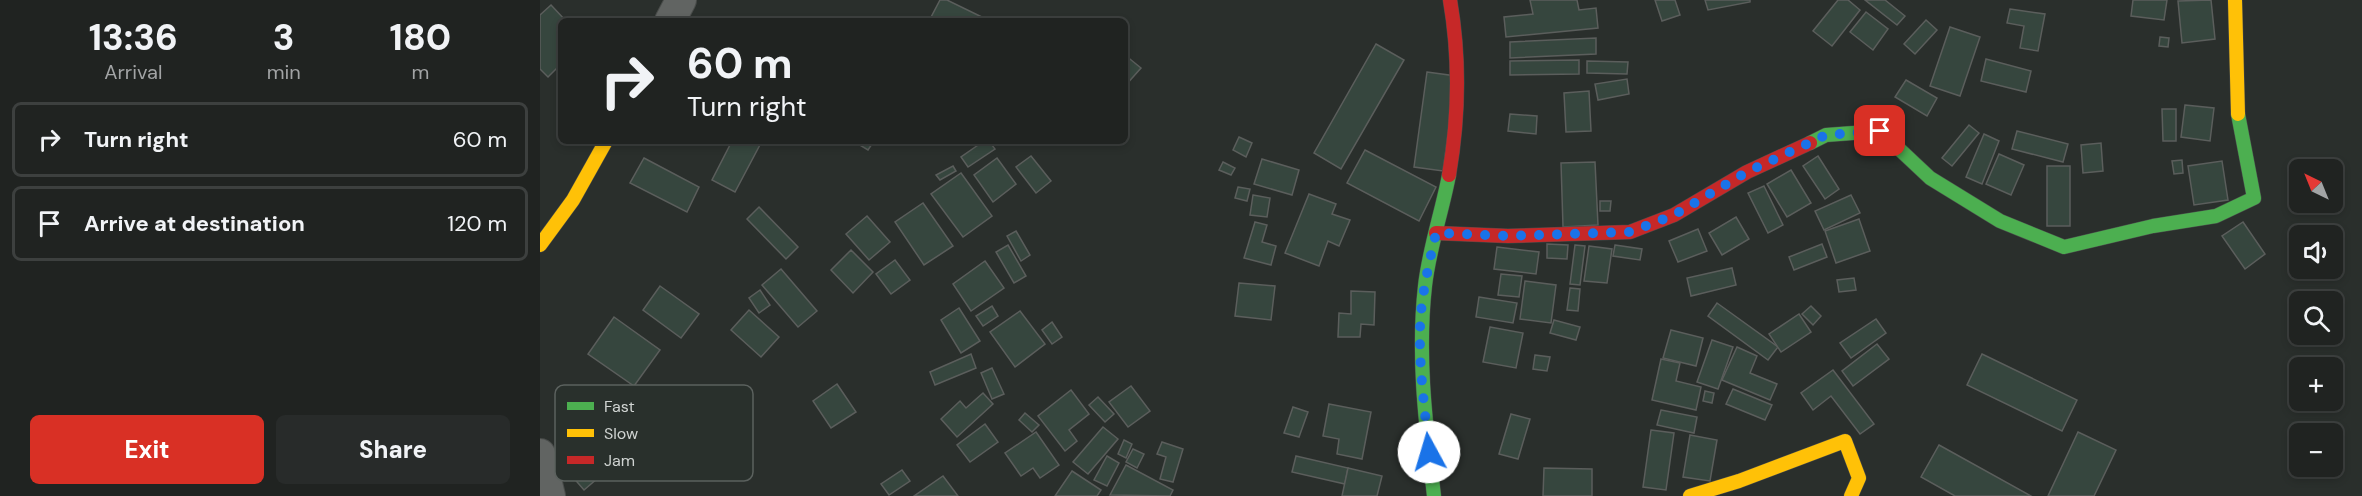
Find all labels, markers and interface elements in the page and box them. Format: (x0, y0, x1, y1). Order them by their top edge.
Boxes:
text: 13:36 (89, 14, 178, 61)
text: 3 (273, 14, 295, 61)
text: 180 (390, 14, 451, 61)
text: 60 m (687, 36, 793, 91)
icon: right (588, 42, 666, 120)
text: Arrival (104, 59, 162, 85)
text: min (267, 59, 301, 85)
text: m (411, 59, 429, 85)
text: Turn right (687, 89, 807, 124)
pin (1854, 105, 1905, 156)
icon: arrive (1863, 114, 1896, 147)
icon: right (33, 123, 66, 156)
text: Turn right (84, 125, 189, 154)
text: 60 m (453, 125, 507, 154)
north arrow (2289, 159, 2343, 213)
map controls (2289, 159, 2343, 477)
icon: arrive (33, 207, 66, 240)
text: Arrive at destination (84, 209, 305, 238)
text: 120 m (447, 209, 507, 238)
button: sound (2289, 225, 2343, 279)
button: search (2289, 291, 2343, 345)
button: + (2289, 357, 2343, 411)
legend (555, 385, 753, 481)
text: Fast (604, 396, 635, 417)
button: Exit (30, 415, 264, 484)
button: Share (276, 415, 510, 484)
position arrow (1397, 420, 1461, 484)
text: Slow (604, 423, 638, 444)
button: − (2289, 423, 2343, 477)
text: Jam (604, 450, 635, 471)

